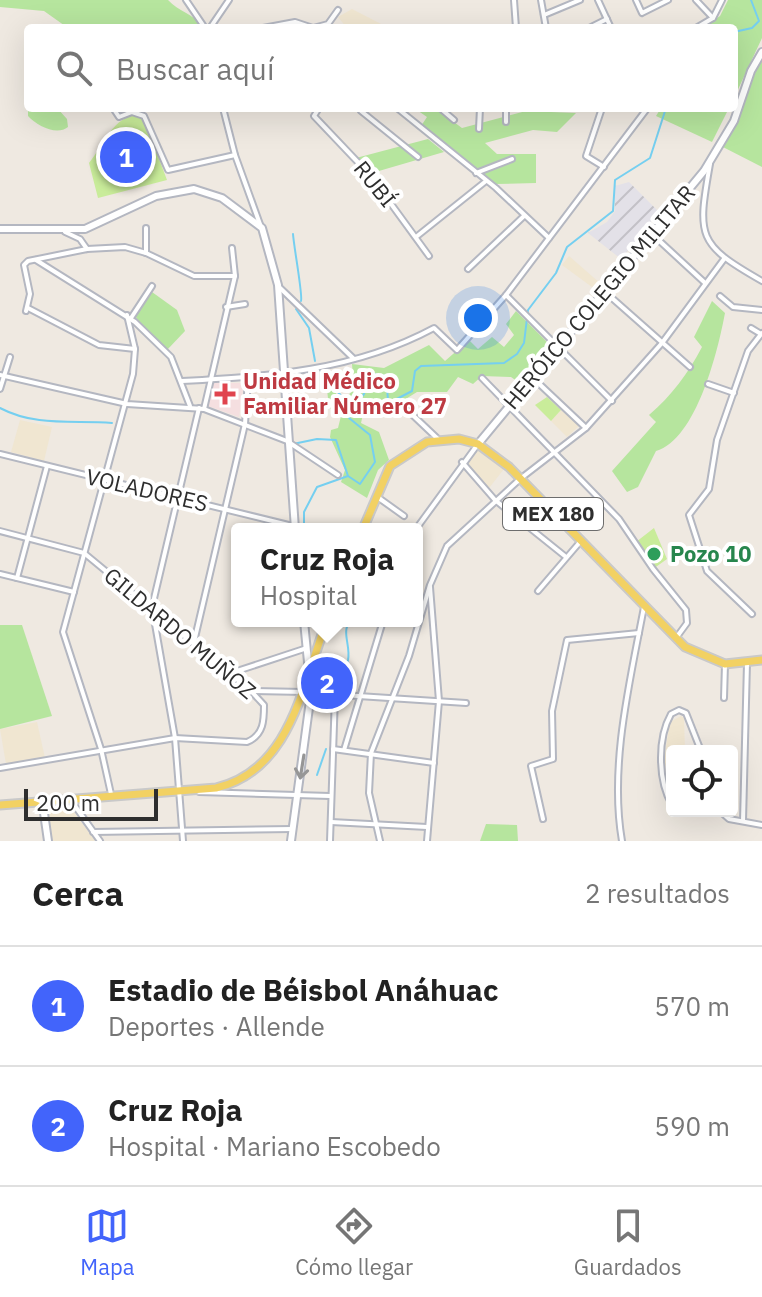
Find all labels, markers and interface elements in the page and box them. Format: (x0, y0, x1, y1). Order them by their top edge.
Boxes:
search box (24, 24, 738, 112)
icon: search (52, 46, 96, 90)
text: Buscar aquí (116, 49, 274, 88)
pin: 1 (100, 127, 152, 187)
street label: RUBÍ (348, 154, 403, 213)
street label: HERÓICO COLEGIO MILITAR (496, 179, 701, 415)
your location (458, 298, 498, 338)
place label: Unidad Médico Familiar Número 27 (243, 366, 447, 420)
marker: Unidad Médico Familiar Número 27 (214, 383, 236, 405)
street label: VOLADORES (83, 461, 211, 518)
road number: MEX 180 (503, 498, 603, 530)
popup (231, 523, 423, 627)
text: Cruz Roja (260, 539, 394, 578)
place label: Pozo 10 (670, 539, 751, 568)
marker: Pozo 10 (645, 545, 663, 563)
street label: GILDARDO MUÑOZ (98, 561, 262, 705)
text: Hospital (260, 578, 357, 612)
pin: 2 (301, 653, 353, 713)
map controls (666, 745, 738, 817)
button: locate (666, 745, 738, 817)
one-way arrow (294, 754, 309, 779)
scale bar (24, 785, 158, 821)
text: 200 m (36, 788, 100, 817)
text: Cerca (32, 871, 124, 915)
text: 2 resultados (585, 876, 730, 910)
text: Estadio de Béisbol Anáhuac (108, 970, 498, 1009)
text: 1 (50, 989, 66, 1023)
text: 570 m (654, 989, 730, 1023)
text: Deportes · Allende (108, 1009, 325, 1043)
text: Cruz Roja (108, 1090, 243, 1129)
text: 2 (50, 1109, 66, 1143)
text: 590 m (654, 1109, 730, 1143)
text: Hospital · Mariano Escobedo (108, 1129, 441, 1163)
tab: Mapa (80, 1204, 134, 1281)
tab: Cómo llegar (295, 1204, 413, 1281)
tab: Guardados (574, 1204, 682, 1281)

